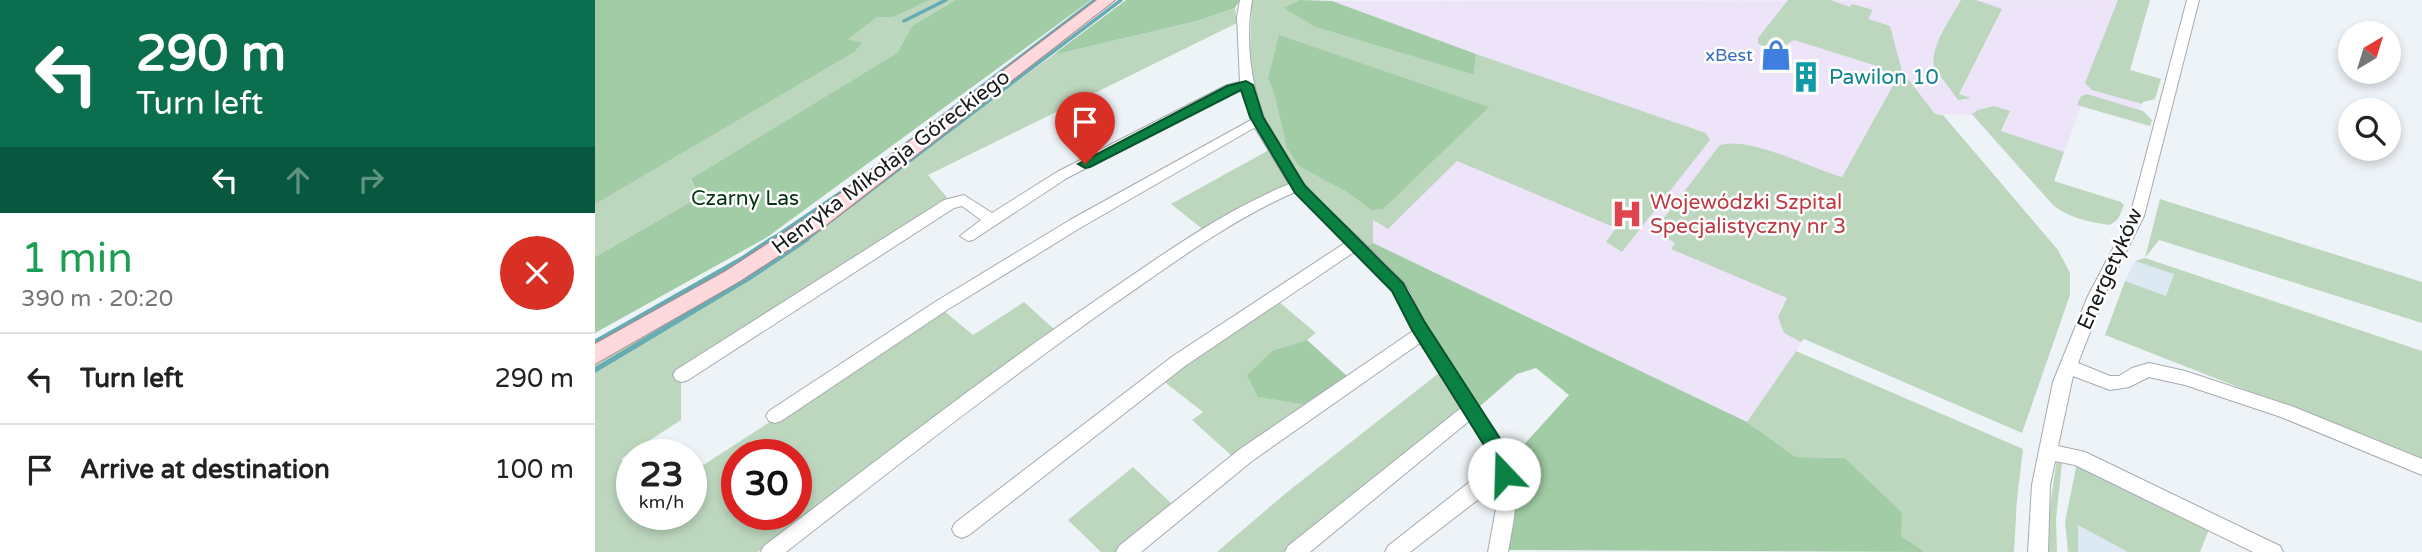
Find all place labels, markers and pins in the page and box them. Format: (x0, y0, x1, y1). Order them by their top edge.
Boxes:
shop icon: xBest (1759, 38, 1793, 72)
place label: xBest (1705, 44, 1753, 66)
building icon: Pawilon 10 (1789, 60, 1823, 94)
place label: Pawilon 10 (1829, 65, 1939, 90)
pin (1055, 92, 1115, 164)
place label: Wojewódzki Szpital Specjalistyczny nr 3 (1650, 190, 1846, 239)
hospital icon: Wojewódzki Szpital Specjalistyczny nr 3 (1610, 197, 1644, 231)

